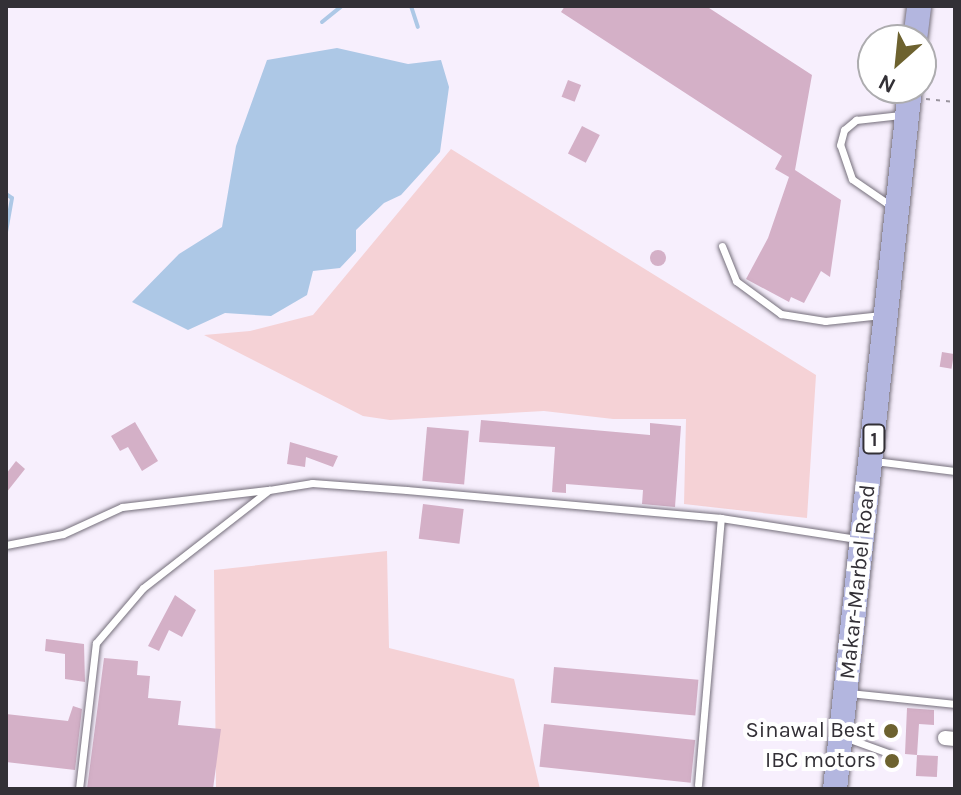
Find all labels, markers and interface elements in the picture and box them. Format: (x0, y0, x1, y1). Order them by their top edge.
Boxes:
north arrow (857, 24, 937, 104)
text: N (874, 68, 900, 99)
road number: 1 (862, 423, 886, 455)
street label: Makar-Marbel Road (835, 483, 881, 681)
place label: Sinawal Best (746, 718, 875, 744)
marker: Sinawal Best (882, 722, 900, 740)
place label: IBC motors (765, 748, 876, 774)
marker: IBC motors (883, 752, 901, 770)

